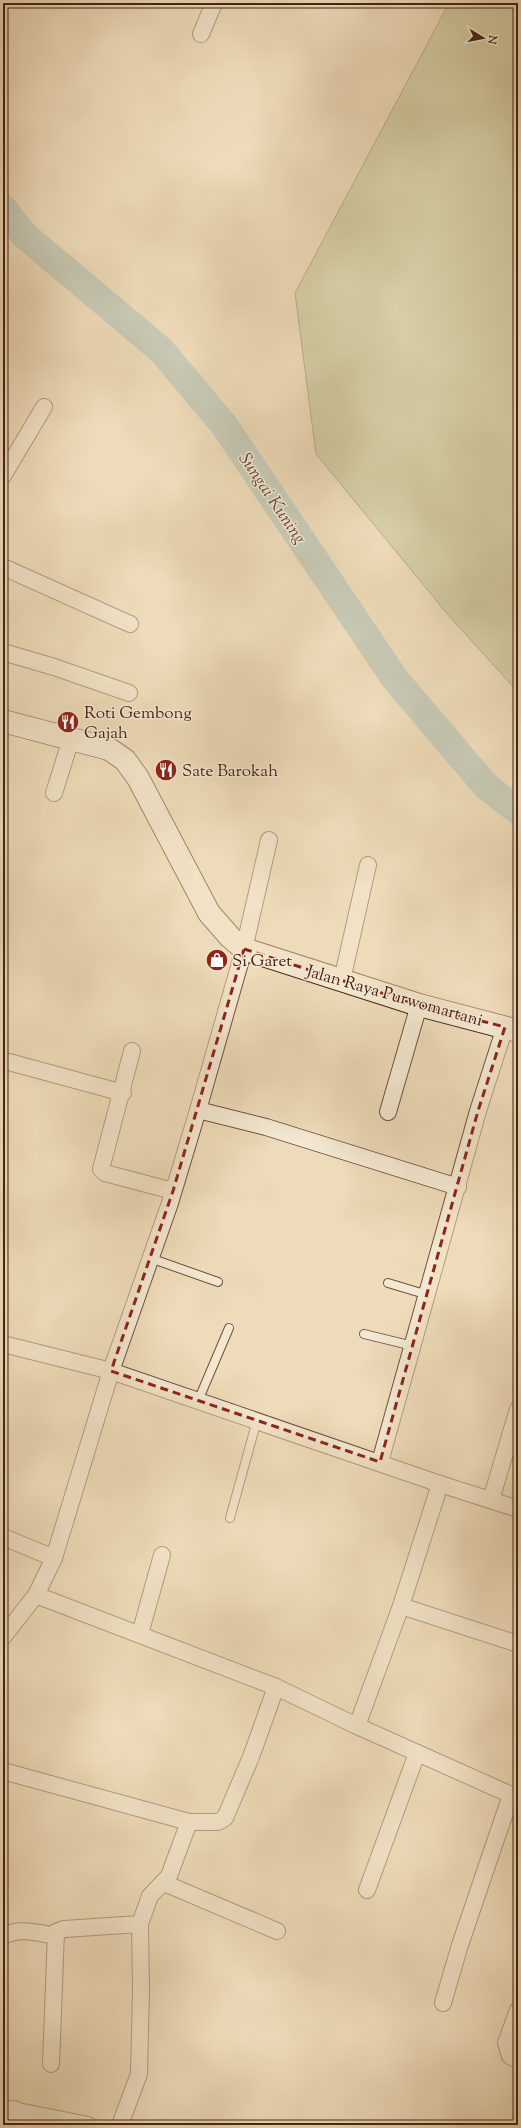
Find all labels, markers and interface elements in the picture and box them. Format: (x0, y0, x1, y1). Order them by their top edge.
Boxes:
north arrow (463, 18, 503, 58)
text: N (483, 33, 501, 45)
water label: Sungai Kuning (231, 448, 312, 550)
place label: Roti Gembong Gajah (84, 702, 192, 746)
restaurant icon: Roti Gembong Gajah (55, 709, 81, 735)
restaurant icon: Sate Barokah (153, 757, 179, 783)
place label: Sate Barokah (182, 760, 278, 784)
shop icon: Si Garet (204, 947, 230, 973)
place label: Si Garet (232, 950, 292, 974)
street label: Jalan Raya Purwomartani (303, 960, 486, 1034)

